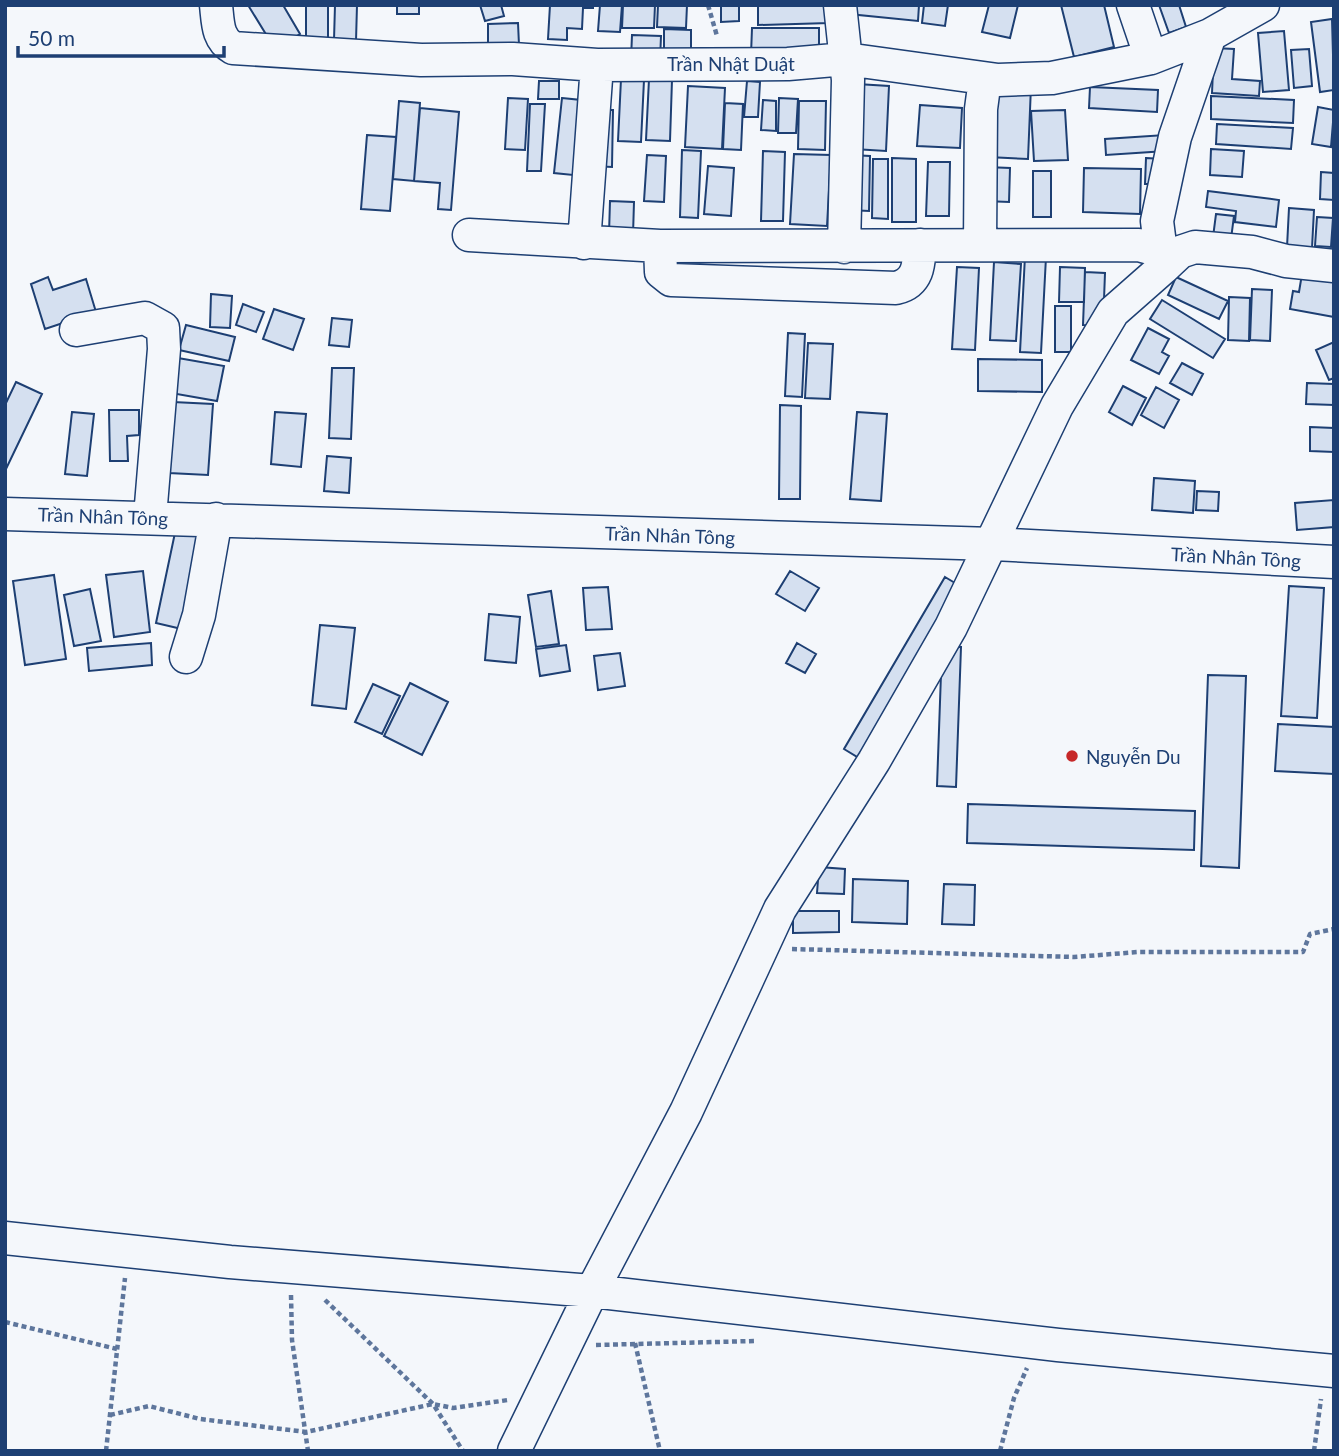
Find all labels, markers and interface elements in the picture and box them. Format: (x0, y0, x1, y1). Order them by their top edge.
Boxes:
scale bar (18, 14, 224, 58)
text: 50 m (28, 25, 75, 50)
street label: Trần Nhật Duật (667, 52, 795, 75)
street label: Trần Nhân Tông (37, 502, 169, 530)
street label: Trần Nhân Tông (604, 521, 736, 549)
street label: Trần Nhân Tông (1170, 542, 1302, 572)
place label: Nguyễn Du (1086, 745, 1181, 768)
marker: Nguyễn Du (1064, 748, 1080, 764)

